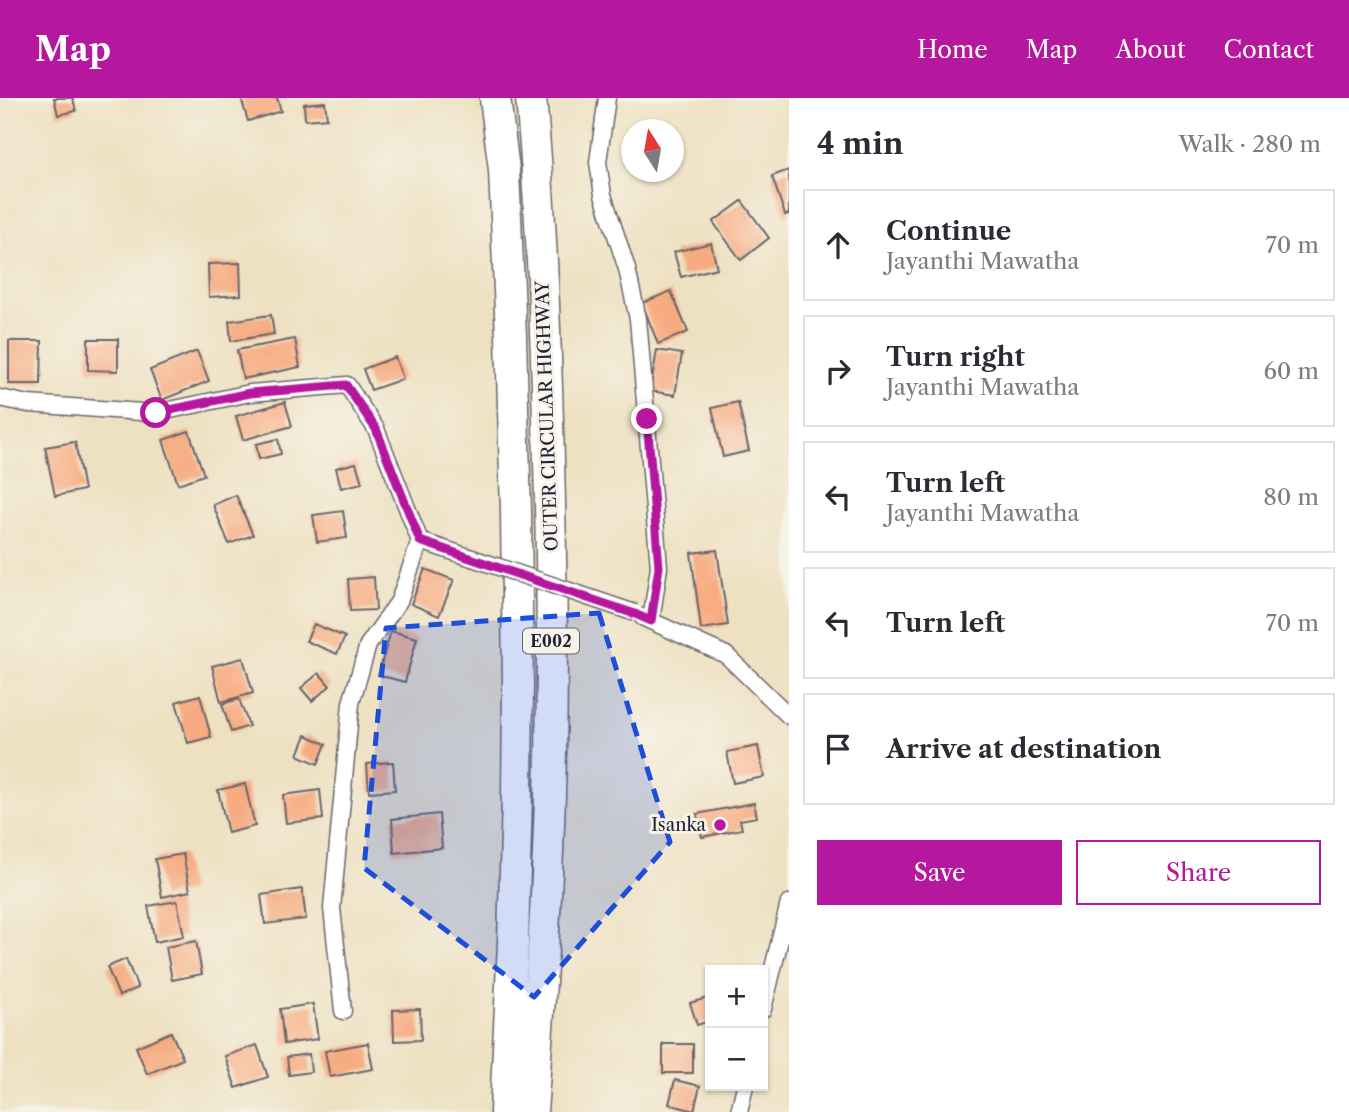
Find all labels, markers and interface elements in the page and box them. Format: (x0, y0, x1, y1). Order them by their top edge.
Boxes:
text: Map (35, 29, 111, 70)
text: Home (917, 35, 988, 64)
text: Map (1026, 35, 1077, 64)
text: About (1115, 35, 1186, 64)
text: Contact (1224, 35, 1314, 64)
north arrow (621, 119, 684, 182)
text: 4 min (817, 125, 903, 162)
text: Walk · 280 m (1178, 130, 1321, 158)
text: Continue (886, 215, 1011, 247)
icon: ahead (819, 226, 857, 264)
text: 70 m (1266, 231, 1319, 259)
text: Jayanthi Mawatha (886, 247, 1080, 275)
street label: OUTER CIRCULAR HIGHWAY (531, 279, 563, 552)
text: Turn right (886, 341, 1025, 373)
icon: right (819, 352, 857, 390)
text: 60 m (1263, 357, 1319, 385)
text: Jayanthi Mawatha (886, 373, 1080, 401)
route start (140, 397, 171, 428)
route end (631, 403, 662, 434)
text: Turn left (886, 467, 1005, 499)
icon: left (819, 478, 857, 516)
text: 80 m (1263, 483, 1319, 511)
text: Jayanthi Mawatha (886, 499, 1080, 527)
icon: left (819, 604, 857, 642)
text: Turn left (886, 607, 1005, 639)
text: 70 m (1266, 609, 1319, 637)
road number: E002 (523, 628, 579, 654)
icon: arrive (819, 730, 857, 768)
text: Arrive at destination (886, 733, 1161, 765)
place label: Isanka (651, 814, 707, 836)
marker: Isanka (712, 817, 728, 833)
button: Save (817, 840, 1062, 905)
button: Share (1076, 840, 1321, 905)
map controls (705, 965, 768, 1091)
button: + (705, 965, 768, 1028)
button: − (705, 1028, 768, 1091)

